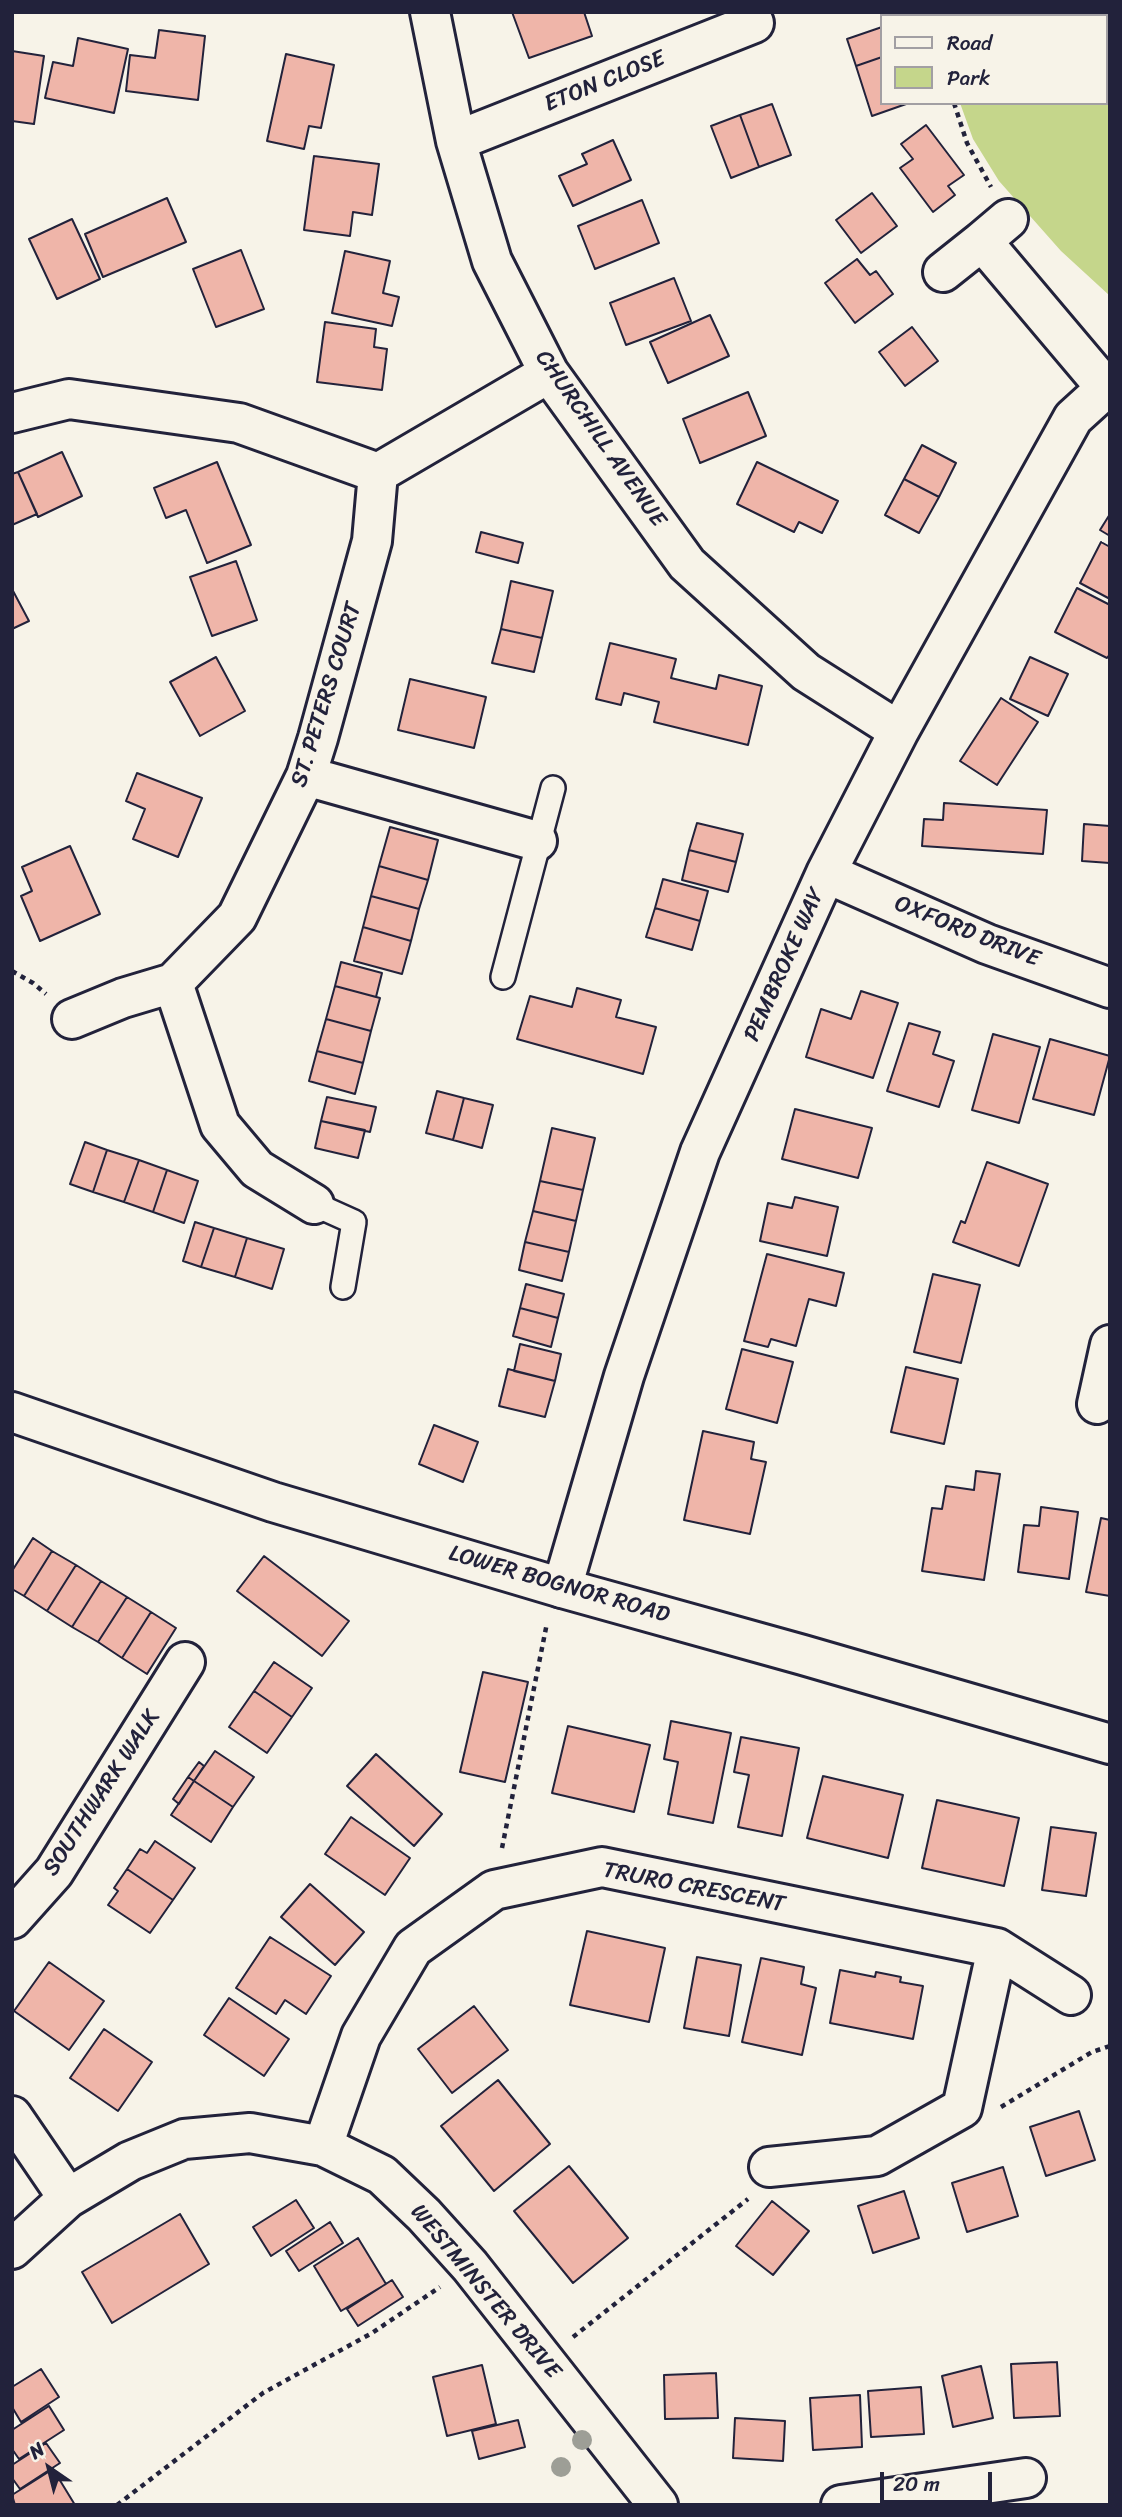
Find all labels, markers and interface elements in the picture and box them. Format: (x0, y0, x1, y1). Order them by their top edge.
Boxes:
legend (880, 14, 1108, 105)
text: Road (947, 24, 992, 62)
street label: ETON CLOSE (541, 45, 669, 119)
text: Park (947, 59, 990, 97)
street label: CHURCHILL AVENUE (529, 345, 671, 533)
street label: ST. PETERS COURT (286, 599, 368, 791)
street label: PEMBROKE WAY (739, 884, 831, 1046)
street label: OXFORD DRIVE (890, 890, 1044, 974)
street label: LOWER BOGNOR ROAD (445, 1540, 673, 1630)
street label: SOUTHWARK WALK (38, 1705, 166, 1881)
street label: TRURO CRESCENT (601, 1857, 787, 1919)
street label: WESTMINSTER DRIVE (404, 2199, 566, 2385)
north arrow (14, 2433, 84, 2503)
text: N (22, 2433, 52, 2468)
scale bar (884, 2458, 996, 2502)
text: 20 m (893, 2465, 940, 2503)

